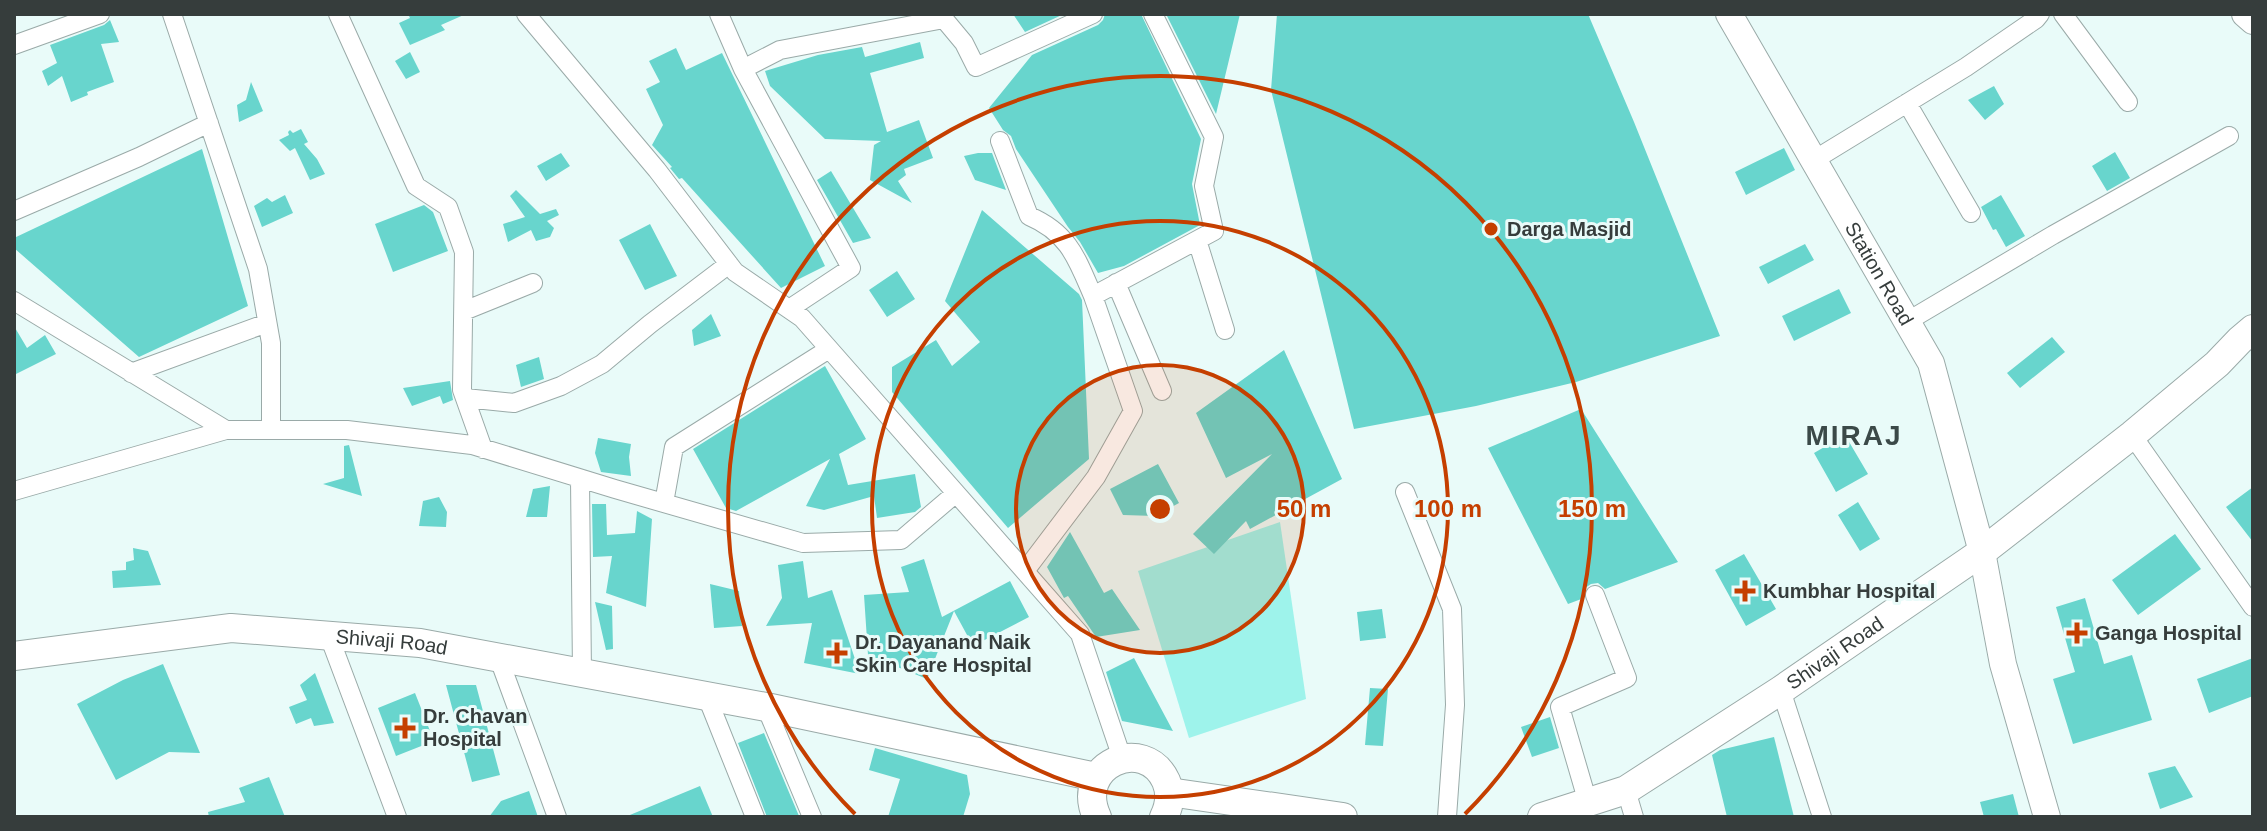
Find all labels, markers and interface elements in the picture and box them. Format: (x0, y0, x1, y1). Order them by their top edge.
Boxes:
place label: Darga Masjid (1507, 218, 1631, 240)
street label: Station Road (1841, 218, 1918, 329)
marker: Darga Masjid (1482, 220, 1500, 238)
district label: MIRAJ (1805, 420, 1903, 451)
centre of rings (1146, 495, 1174, 523)
text: 50 m (1277, 495, 1331, 522)
text: 100 m (1414, 495, 1482, 522)
text: 150 m (1558, 495, 1626, 522)
marker: Kumbhar Hospital (1734, 580, 1756, 602)
place label: Kumbhar Hospital (1763, 580, 1935, 602)
street label: Shivaji Road (1782, 612, 1887, 694)
marker: Ganga Hospital (2066, 622, 2088, 644)
place label: Ganga Hospital (2095, 622, 2242, 644)
street label: Shivaji Road (335, 625, 449, 659)
place label: Dr. Dayanand Naik Skin Care Hospital (855, 631, 1032, 676)
marker: Dr. Dayanand Naik Skin Care Hospital (826, 642, 848, 664)
place label: Dr. Chavan Hospital (423, 705, 527, 750)
marker: Dr. Chavan Hospital (394, 717, 416, 739)

